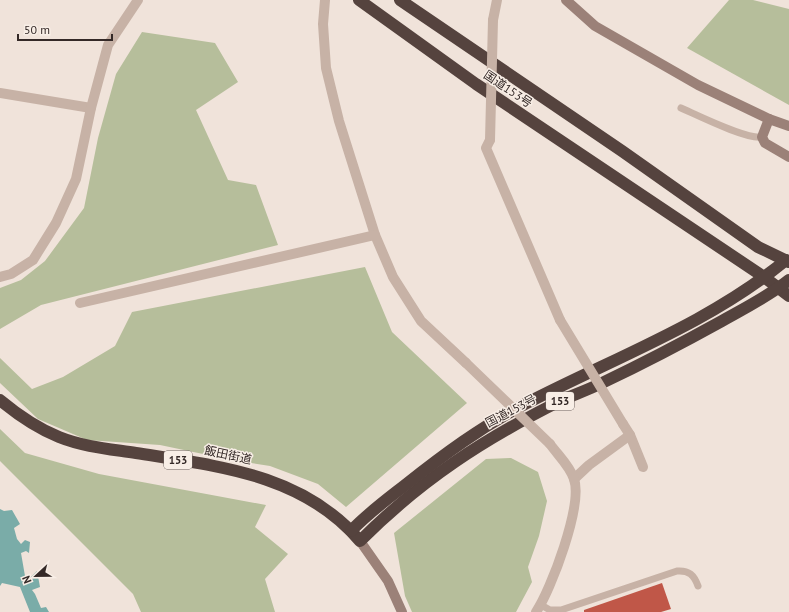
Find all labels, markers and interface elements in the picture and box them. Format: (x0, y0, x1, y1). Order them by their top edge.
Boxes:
scale bar (18, 16, 112, 42)
text: 50 m (24, 22, 50, 37)
street label: 国道153号 (481, 67, 536, 110)
street label: 国道153号 (483, 391, 539, 430)
road number: 153 (546, 392, 574, 410)
street label: 飯田街道 (203, 442, 253, 467)
road number: 153 (164, 451, 192, 469)
north arrow (16, 556, 56, 596)
text: N (19, 574, 35, 586)

